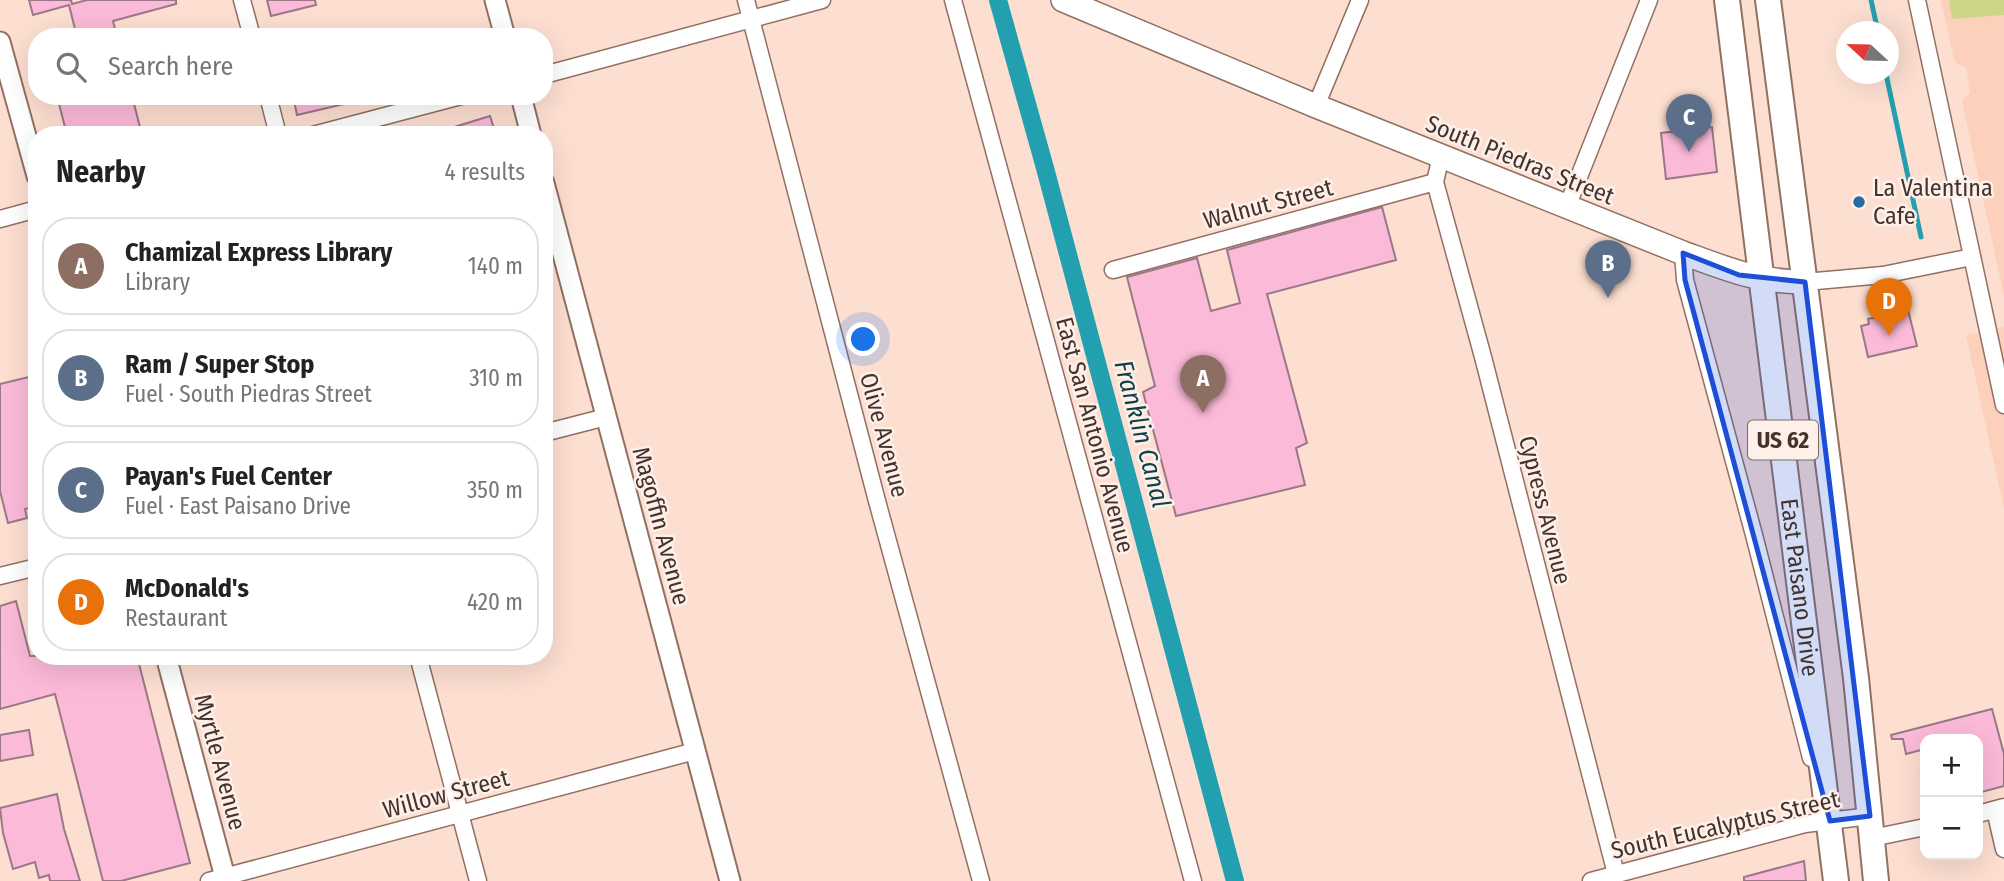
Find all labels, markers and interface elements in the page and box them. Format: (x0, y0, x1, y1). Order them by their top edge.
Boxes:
north arrow (1836, 21, 1899, 84)
search box (28, 28, 553, 105)
icon: search (52, 48, 90, 86)
text: Search here (108, 51, 233, 82)
pin: C (1666, 94, 1712, 152)
street label: South Piedras Street (1422, 109, 1618, 211)
text: Nearby (56, 154, 145, 190)
text: 4 results (444, 158, 525, 186)
street label: Walnut Street (1200, 173, 1336, 235)
place label: La Valentina Cafe (1873, 174, 1993, 230)
marker: La Valentina Cafe (1851, 194, 1867, 210)
text: Chamizal Express Library (125, 237, 392, 268)
pin: B (1585, 240, 1631, 298)
text: A (75, 252, 87, 280)
text: 140 m (468, 252, 523, 280)
text: Library (125, 268, 190, 296)
pin: D (1866, 278, 1912, 336)
street label: East San Antonio Avenue (1050, 314, 1140, 556)
your location (846, 322, 880, 356)
text: Ram / Super Stop (125, 349, 315, 380)
pin: A (1180, 355, 1226, 413)
water label: Franklin Canal (1107, 357, 1177, 511)
text: B (75, 364, 87, 392)
text: 310 m (469, 364, 523, 392)
street label: Olive Avenue (854, 370, 914, 500)
text: Fuel · South Piedras Street (125, 380, 372, 408)
road number: US 62 (1748, 420, 1818, 460)
street label: Cypress Avenue (1513, 433, 1577, 587)
street label: Magoffin Avenue (626, 444, 696, 608)
text: Payan's Fuel Center (125, 461, 332, 492)
text: C (75, 476, 87, 504)
text: 350 m (467, 476, 523, 504)
text: Fuel · East Paisano Drive (125, 492, 351, 520)
street label: East Paisano Drive (1775, 497, 1825, 678)
text: McDonald's (125, 573, 249, 604)
text: D (74, 588, 88, 616)
text: 420 m (467, 588, 523, 616)
text: Restaurant (125, 604, 227, 632)
street label: Myrtle Avenue (188, 691, 252, 833)
map controls (1920, 734, 1983, 860)
button: + (1920, 734, 1983, 797)
street label: Willow Street (380, 764, 512, 824)
street label: South Eucalyptus Street (1608, 785, 1842, 865)
button: − (1920, 797, 1983, 860)

